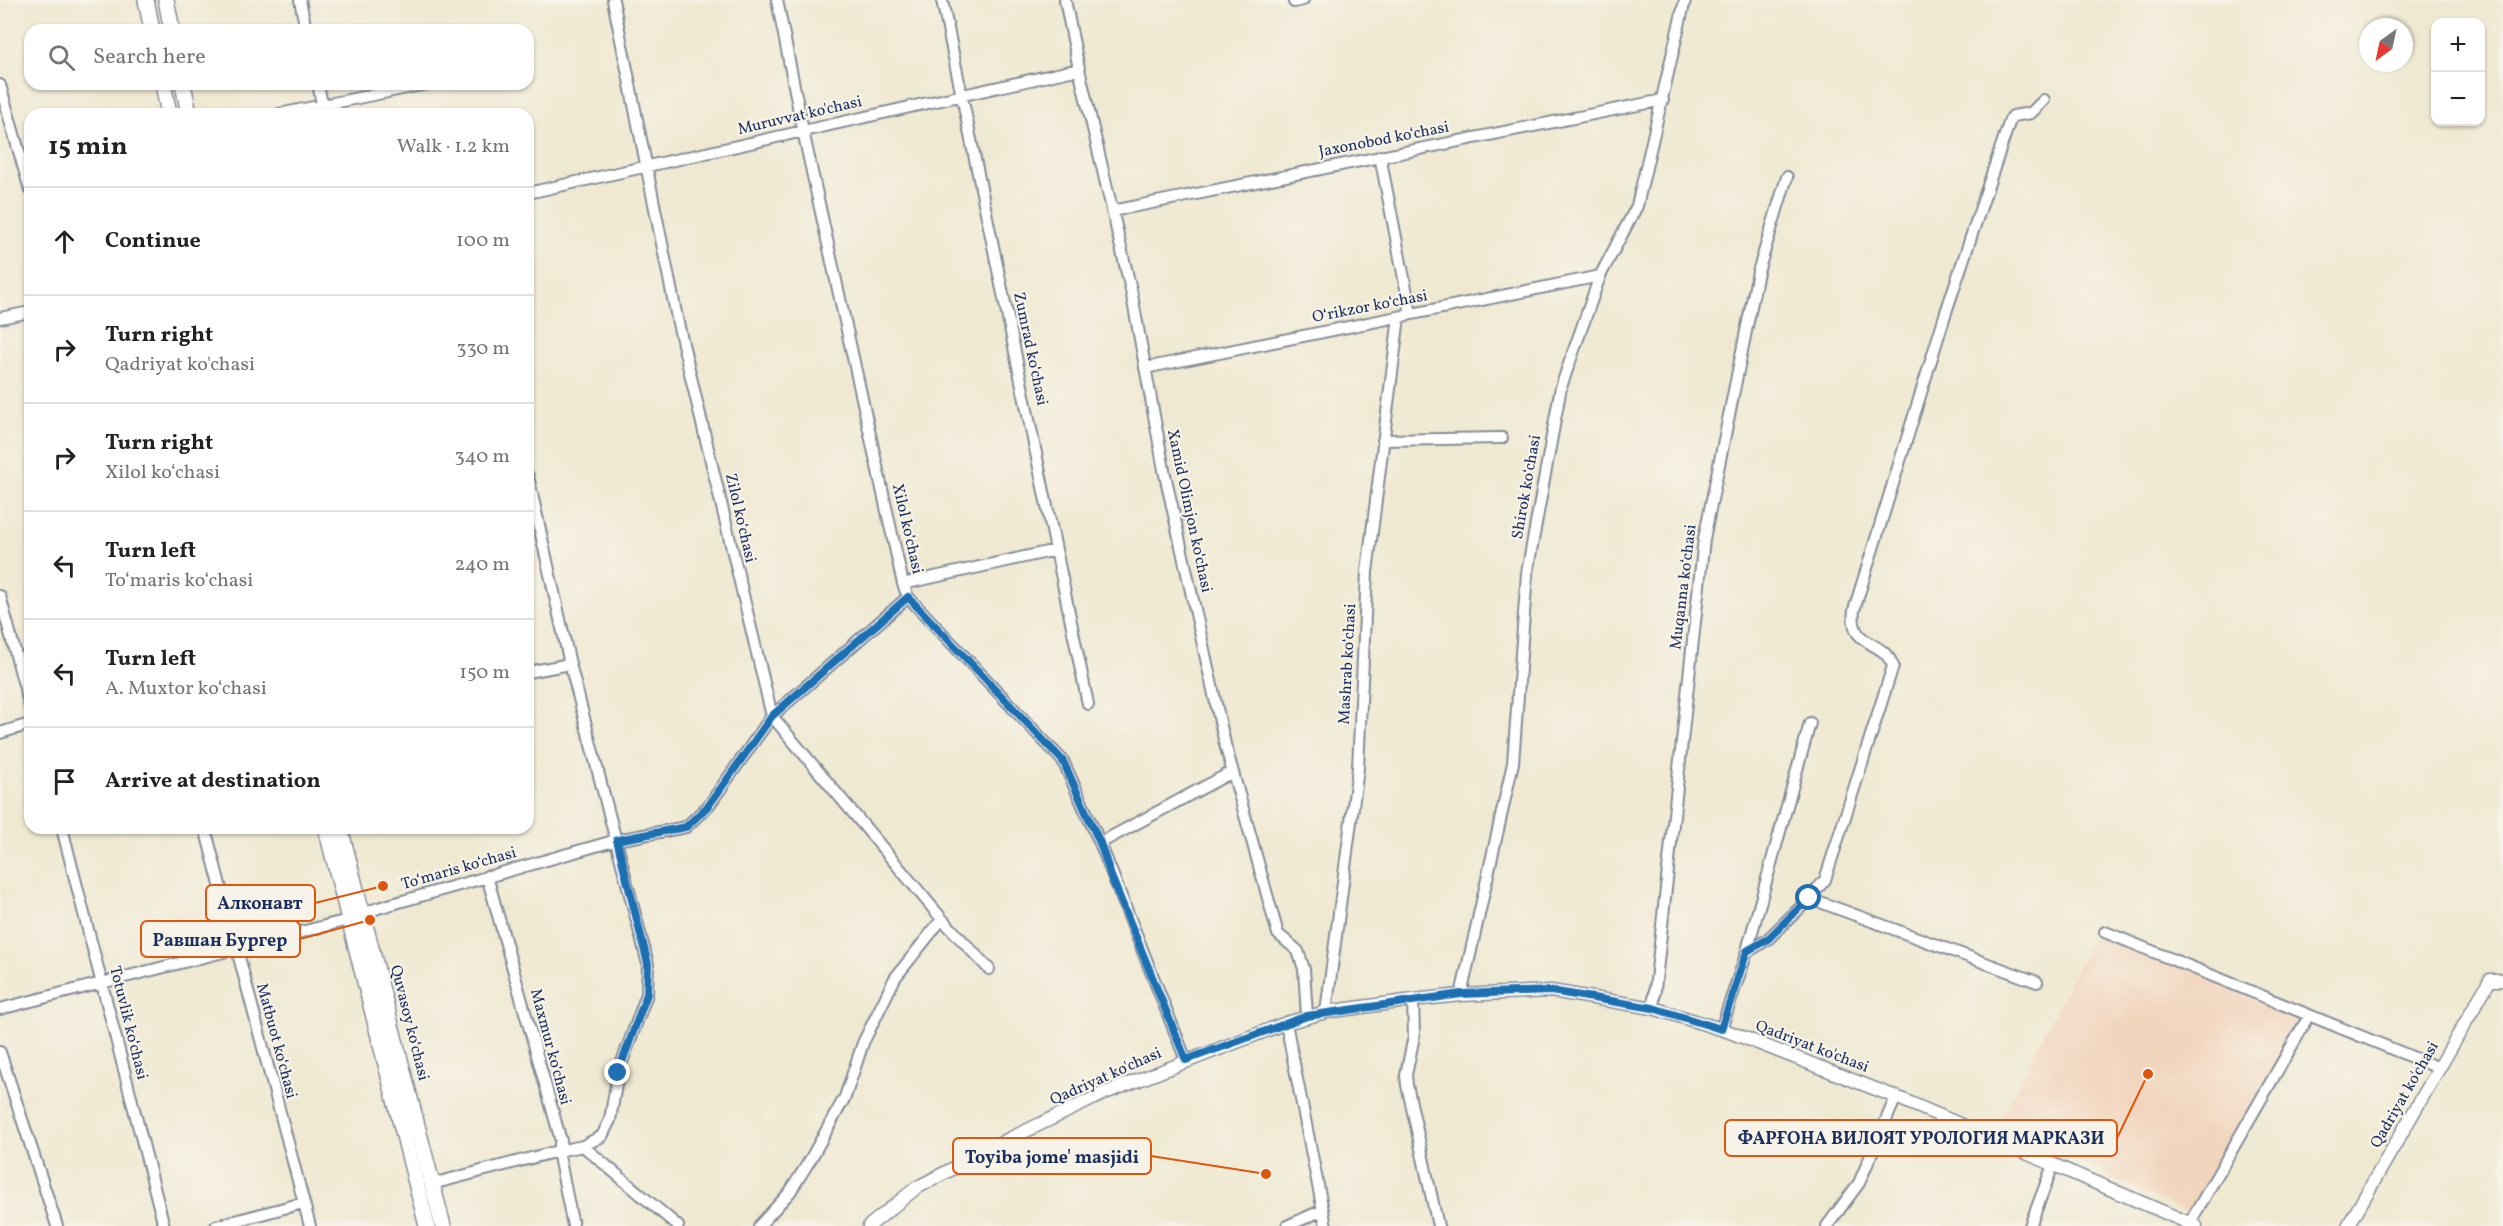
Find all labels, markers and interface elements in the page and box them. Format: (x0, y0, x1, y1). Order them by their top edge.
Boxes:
north arrow (2359, 18, 2413, 72)
map controls (2431, 18, 2485, 126)
button: + (2431, 18, 2485, 72)
search box (24, 24, 534, 90)
icon: search (45, 41, 78, 74)
text: Search here (93, 42, 206, 73)
button: − (2431, 72, 2485, 126)
street label: Muruvvat ko'chasi (736, 91, 864, 141)
street label: Jaxonobod koʻchasi (1317, 117, 1451, 163)
text: 15 min (48, 129, 128, 165)
text: Walk · 1.2 km (397, 133, 510, 161)
icon: ahead (48, 225, 81, 258)
text: Continue (105, 226, 201, 257)
text: 100 m (456, 227, 510, 255)
street label: Oʻrikzor koʻchasi (1310, 285, 1430, 329)
street label: Zumrad koʻchasi (1007, 290, 1053, 408)
text: Turn right (105, 320, 213, 351)
icon: right (48, 333, 81, 366)
text: 330 m (456, 335, 510, 363)
text: Qadriyat ko'chasi (105, 351, 255, 379)
street label: Xamid Olimjon koʻchasi (1161, 427, 1217, 595)
text: Turn right (105, 428, 213, 459)
street label: Shirok koʻchasi (1507, 433, 1547, 541)
icon: right (48, 441, 81, 474)
text: 340 m (454, 443, 510, 471)
text: Xilol koʻchasi (105, 459, 220, 487)
street label: Zilol koʻchasi (719, 471, 761, 565)
street label: Xilol koʻchasi (886, 482, 928, 576)
street label: Muqanna koʻchasi (1665, 523, 1703, 651)
text: Turn left (105, 536, 196, 567)
icon: left (48, 549, 81, 582)
text: 240 m (455, 551, 510, 579)
text: Toʻmaris koʻchasi (105, 567, 253, 595)
street label: Mashrab koʻchasi (1334, 603, 1362, 725)
text: Turn left (105, 644, 196, 675)
icon: left (48, 657, 81, 690)
text: 150 m (459, 659, 510, 687)
text: A. Muxtor koʻchasi (105, 675, 267, 703)
icon: arrive (48, 765, 81, 798)
text: Arrive at destination (105, 766, 321, 797)
street label: Toʻmaris koʻchasi (399, 842, 519, 896)
route start (1795, 884, 1821, 910)
callout: Алконавт (206, 885, 315, 921)
text: Алконавт (217, 892, 303, 917)
callout: Равшан Бургер (141, 921, 300, 957)
text: Равшан Бургер (153, 929, 287, 954)
street label: Quvasoy koʻchasi (384, 963, 434, 1083)
street label: Totuvlik koʻchasi (103, 964, 153, 1082)
street label: Matbuot koʻchasi (250, 981, 302, 1101)
street label: Maxmur koʻchasi (524, 986, 576, 1108)
street label: Qadriyat ko'chasi (1752, 1015, 1872, 1079)
street label: Qadriyat ko'chasi (2365, 1037, 2445, 1152)
street label: Qadriyat ko'chasi (1047, 1042, 1165, 1111)
route end (604, 1059, 630, 1085)
callout: ФАРҒОНА ВИЛОЯТ УРОЛОГИЯ МАРКАЗИ (1725, 1120, 2117, 1156)
text: ФАРҒОНА ВИЛОЯТ УРОЛОГИЯ МАРКАЗИ (1737, 1127, 2105, 1152)
callout: Toyiba jome' masjidi (953, 1138, 1151, 1174)
text: Toyiba jome' masjidi (965, 1146, 1139, 1171)

